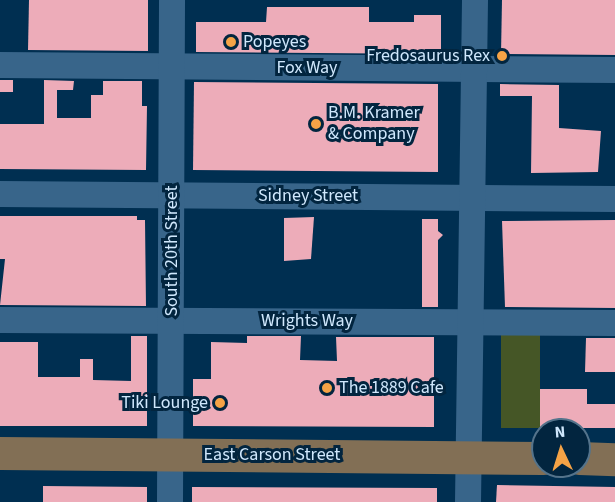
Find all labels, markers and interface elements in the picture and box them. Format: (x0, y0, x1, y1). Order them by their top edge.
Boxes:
place label: Popeyes (243, 31, 306, 53)
marker: Popeyes (224, 35, 238, 49)
place label: Fredosaurus Rex (366, 45, 490, 67)
marker: Fredosaurus Rex (495, 49, 509, 63)
street label: Fox Way (276, 57, 338, 79)
place label: B.M. Kramer & Company (328, 103, 420, 146)
marker: B.M. Kramer & Company (309, 117, 323, 131)
street label: South 20th Street (161, 185, 183, 317)
street label: Sidney Street (258, 185, 358, 207)
street label: Wrights Way (261, 310, 353, 332)
place label: The 1889 Cafe (339, 377, 444, 399)
marker: The 1889 Cafe (320, 381, 334, 395)
place label: Tiki Lounge (121, 392, 208, 414)
marker: Tiki Lounge (213, 396, 227, 410)
north arrow (531, 418, 591, 478)
text: N (554, 421, 566, 443)
street label: East Carson Street (204, 444, 340, 466)

